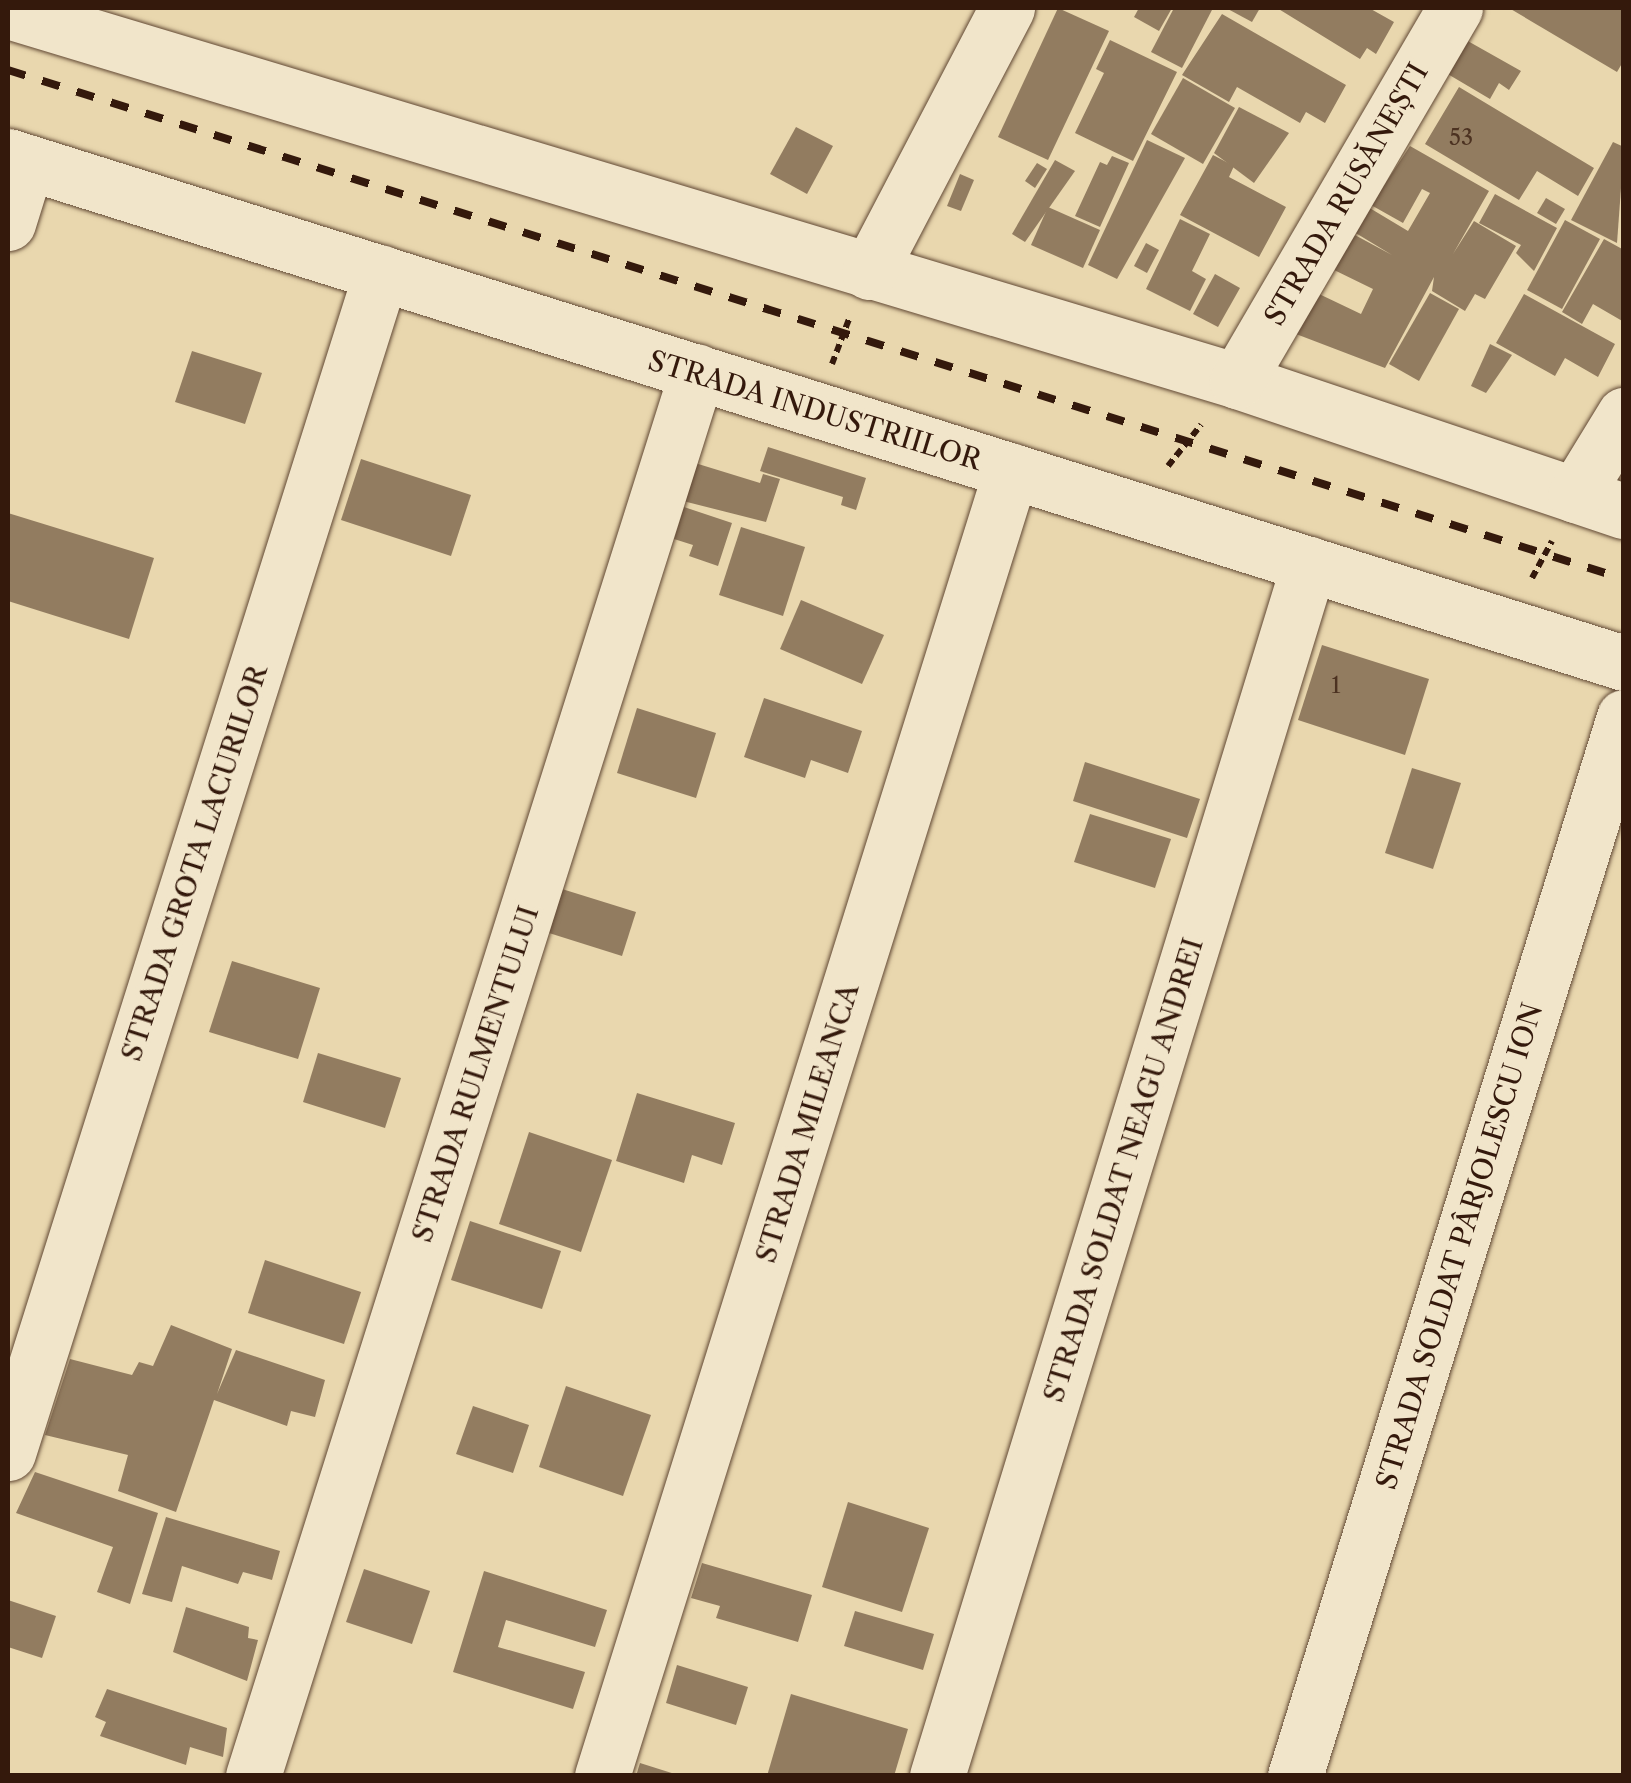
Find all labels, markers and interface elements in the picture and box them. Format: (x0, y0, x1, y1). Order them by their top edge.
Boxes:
street label: STRADA RUSĂNEȘTI (1257, 56, 1435, 332)
house number: 53 (1449, 125, 1473, 151)
street label: STRADA INDUSTRIILOR (644, 343, 986, 477)
street label: STRADA GROTA LACURILOR (114, 660, 274, 1066)
house number: 1 (1331, 673, 1341, 699)
street label: STRADA RULMENTULUI (405, 901, 545, 1247)
street label: STRADA SOLDAT NEAGU ANDREI (1036, 932, 1210, 1408)
street label: STRADA MILEANCA (748, 979, 866, 1267)
street label: STRADA SOLDAT PÂRJOLESCU ION (1369, 998, 1549, 1494)

